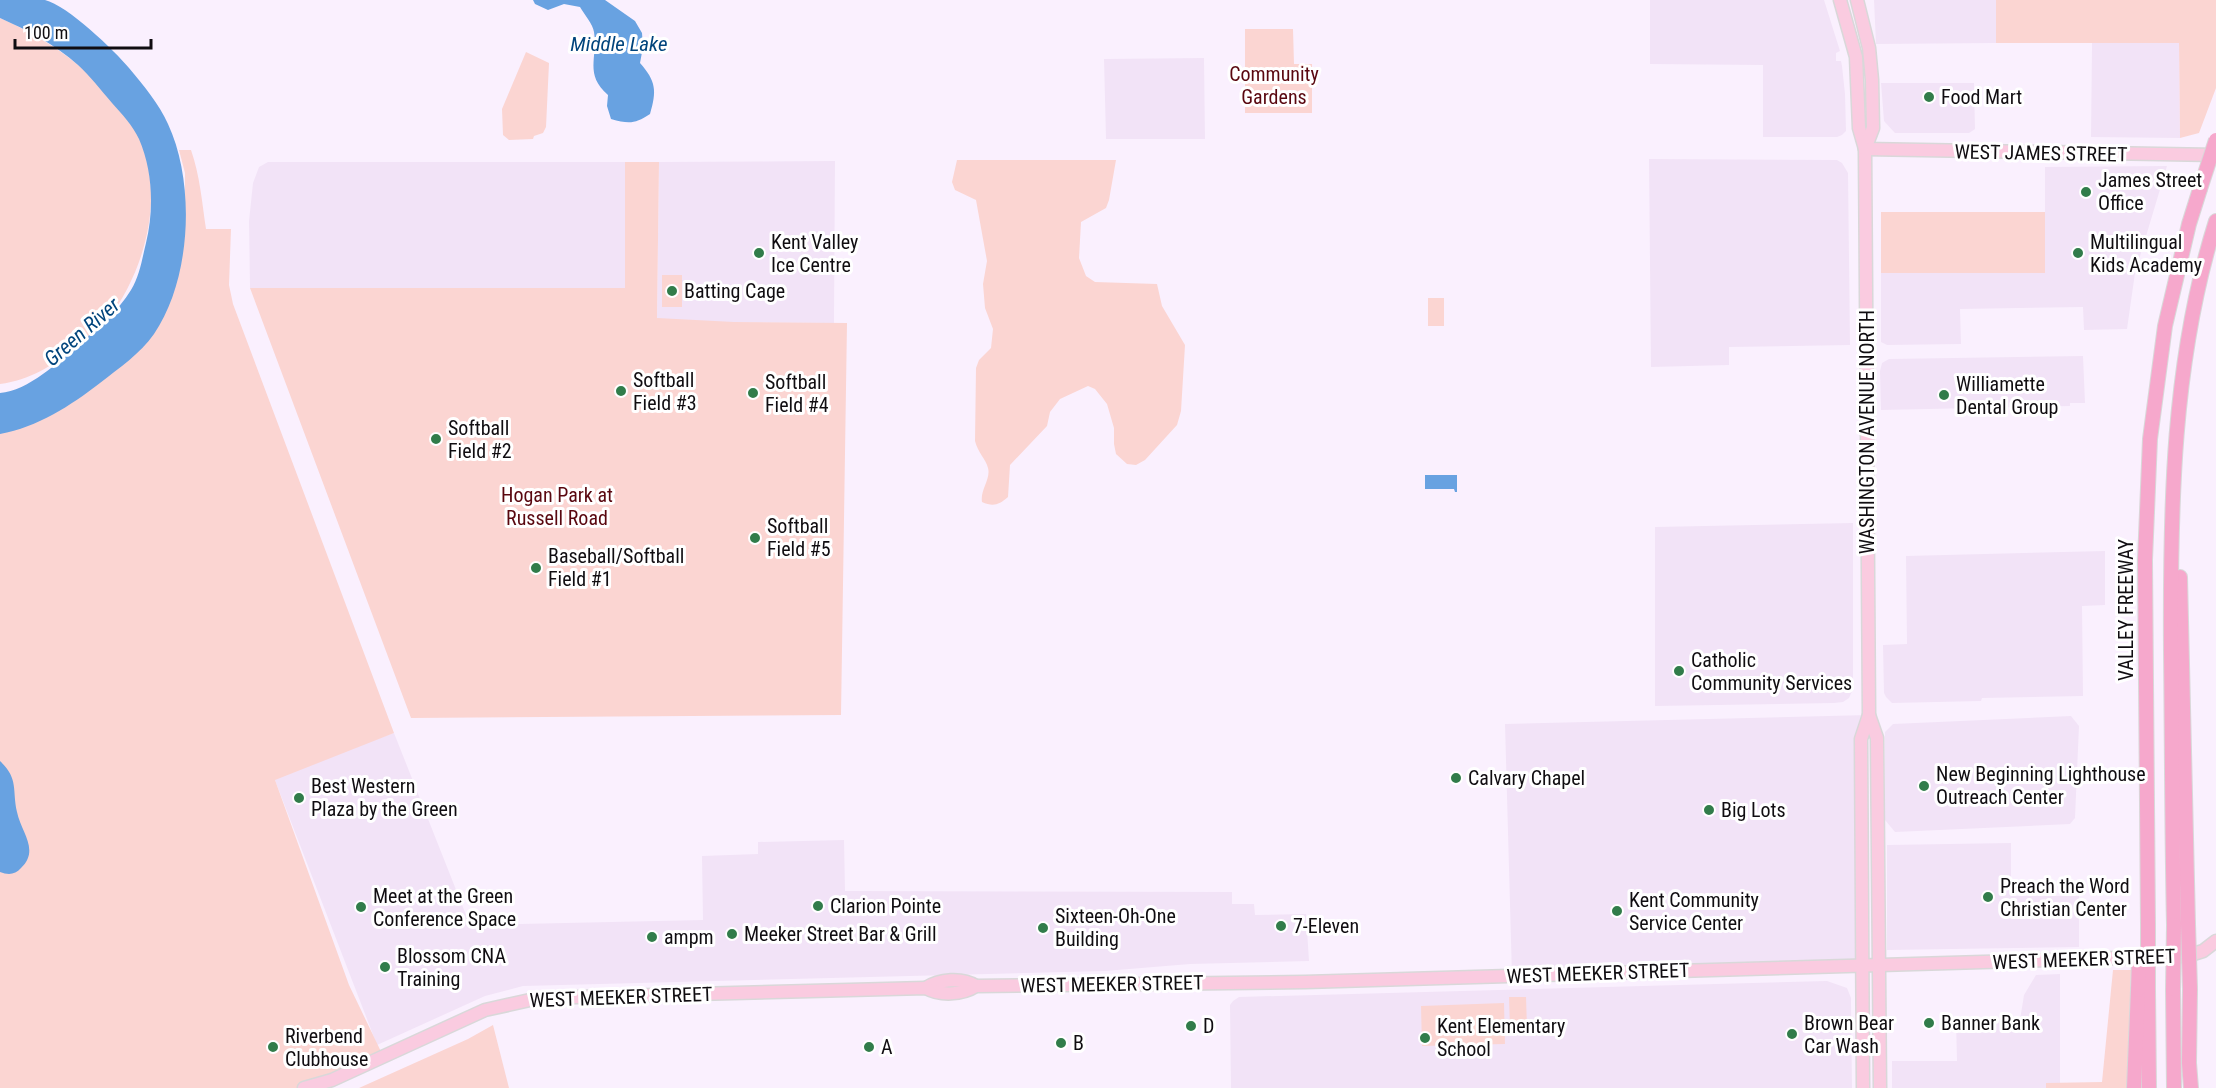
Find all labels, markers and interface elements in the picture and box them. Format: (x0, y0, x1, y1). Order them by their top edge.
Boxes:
scale bar (15, 12, 152, 50)
text: 100 m (24, 22, 68, 43)
water label: Middle Lake (570, 32, 668, 56)
park label: Community Gardens (1229, 62, 1319, 109)
place label: Food Mart (1941, 85, 2022, 109)
marker: Food Mart (1922, 90, 1936, 104)
street label: WEST JAMES STREET (1954, 139, 2128, 167)
place label: James Street Office (2098, 168, 2202, 215)
marker: James Street Office (2079, 185, 2093, 199)
place label: Kent Valley Ice Centre (771, 230, 858, 277)
place label: Multilingual Kids Academy (2090, 230, 2202, 277)
marker: Kent Valley Ice Centre (752, 246, 766, 260)
marker: Multilingual Kids Academy (2071, 246, 2085, 260)
place label: Batting Cage (684, 279, 785, 303)
marker: Batting Cage (665, 284, 679, 298)
water label: Green River (40, 292, 125, 371)
street label: WASHINGTON AVENUE NORTH (1855, 310, 1879, 554)
place label: Softball Field #3 (633, 368, 697, 415)
place label: Softball Field #4 (765, 370, 829, 417)
place label: Williamette Dental Group (1956, 372, 2058, 419)
marker: Softball Field #3 (614, 384, 628, 398)
marker: Softball Field #4 (746, 386, 760, 400)
marker: Williamette Dental Group (1937, 388, 1951, 402)
place label: Softball Field #2 (448, 416, 512, 463)
marker: Softball Field #2 (429, 432, 443, 446)
park label: Hogan Park at Russell Road (501, 483, 613, 530)
place label: Softball Field #5 (767, 514, 831, 561)
marker: Softball Field #5 (748, 531, 762, 545)
street label: VALLEY FREEWAY (2114, 538, 2138, 681)
place label: Baseball/Softball Field #1 (548, 544, 684, 591)
marker: Baseball/Softball Field #1 (529, 561, 543, 575)
place label: Catholic Community Services (1691, 648, 1852, 695)
marker: Catholic Community Services (1672, 664, 1686, 678)
place label: New Beginning Lighthouse Outreach Center (1936, 762, 2146, 809)
place label: Calvary Chapel (1468, 766, 1585, 790)
marker: Calvary Chapel (1449, 771, 1463, 785)
place label: Best Western Plaza by the Green (311, 774, 458, 821)
marker: New Beginning Lighthouse Outreach Center (1917, 779, 1931, 793)
marker: Best Western Plaza by the Green (292, 791, 306, 805)
place label: Big Lots (1721, 798, 1786, 822)
marker: Big Lots (1702, 803, 1716, 817)
place label: Preach the Word Christian Center (2000, 874, 2130, 921)
place label: Meet at the Green Conference Space (373, 884, 516, 931)
place label: Kent Community Service Center (1629, 888, 1759, 935)
marker: Preach the Word Christian Center (1981, 890, 1995, 904)
place label: Clarion Pointe (830, 894, 941, 918)
marker: Clarion Pointe (811, 899, 825, 913)
marker: Meet at the Green Conference Space (354, 900, 368, 914)
place label: Sixteen-Oh-One Building (1055, 904, 1176, 951)
marker: Kent Community Service Center (1610, 904, 1624, 918)
place label: 7-Eleven (1293, 914, 1359, 938)
marker: 7-Eleven (1274, 919, 1288, 933)
marker: Sixteen-Oh-One Building (1036, 921, 1050, 935)
place label: Meeker Street Bar & Grill (744, 922, 937, 946)
place label: ampm (664, 925, 714, 949)
marker: Meeker Street Bar & Grill (725, 927, 739, 941)
marker: ampm (645, 930, 659, 944)
place label: Blossom CNA Training (397, 944, 506, 991)
street label: WEST MEEKER STREET (1992, 944, 2176, 974)
street label: WEST MEEKER STREET (1506, 958, 1690, 988)
marker: Blossom CNA Training (378, 960, 392, 974)
street label: WEST MEEKER STREET (1020, 970, 1204, 998)
street label: WEST MEEKER STREET (529, 982, 713, 1012)
place label: Brown Bear Car Wash (1804, 1011, 1894, 1058)
place label: Banner Bank (1941, 1011, 2040, 1035)
place label: D (1203, 1014, 1214, 1038)
place label: Kent Elementary School (1437, 1014, 1565, 1061)
marker: Banner Bank (1922, 1016, 1936, 1030)
marker: D (1184, 1019, 1198, 1033)
place label: Riverbend Clubhouse (285, 1024, 368, 1071)
marker: Brown Bear Car Wash (1785, 1027, 1799, 1041)
place label: B (1073, 1031, 1084, 1055)
marker: Kent Elementary School (1418, 1031, 1432, 1045)
place label: A (881, 1035, 893, 1059)
marker: B (1054, 1036, 1068, 1050)
marker: Riverbend Clubhouse (266, 1040, 280, 1054)
marker: A (862, 1040, 876, 1054)

